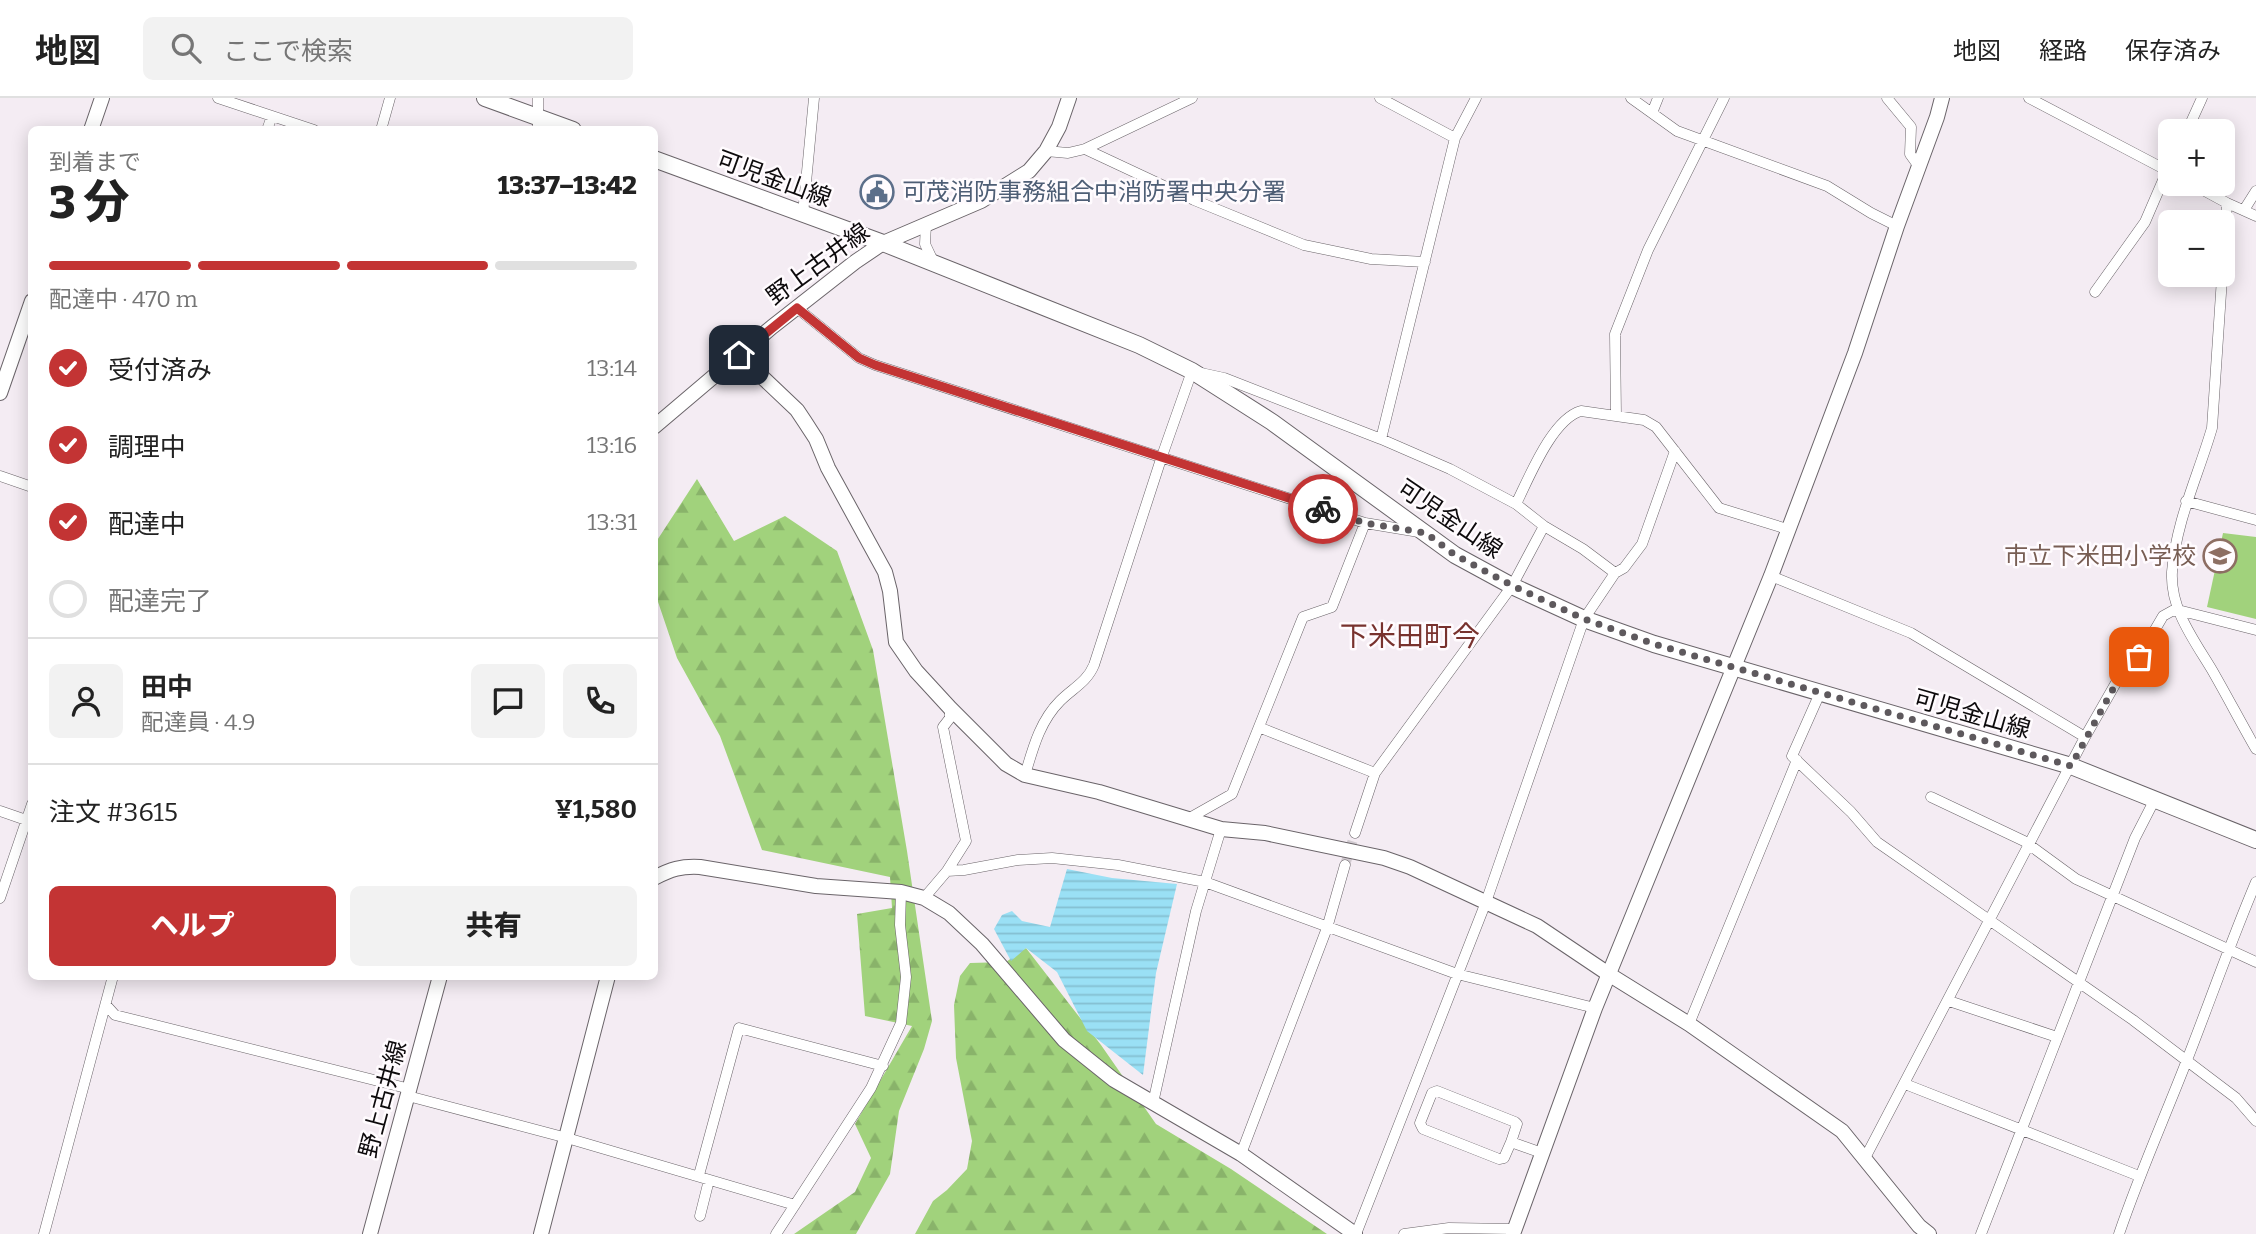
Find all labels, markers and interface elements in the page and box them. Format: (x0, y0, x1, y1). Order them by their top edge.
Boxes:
search box (143, 17, 633, 80)
icon: search (167, 29, 205, 67)
text: 地図 (35, 31, 101, 71)
text: ここで検索 (223, 36, 353, 67)
text: 地図 (1953, 37, 2001, 65)
text: 経路 (2039, 37, 2087, 65)
text: 保存済み (2125, 37, 2221, 65)
map controls (2158, 119, 2235, 287)
button: + (2158, 119, 2235, 196)
street label: 可児金山線 (713, 145, 835, 213)
text: 到着まで (49, 148, 141, 176)
text: 13:37–13:42 (498, 170, 637, 201)
public building icon: 可茂消防事務組合中消防署中央分署 (858, 173, 896, 211)
text: 3 分 (49, 175, 129, 230)
place label: 可茂消防事務組合中消防署中央分署 (902, 178, 1286, 206)
button: − (2158, 210, 2235, 287)
street label: 野上古井線 (761, 217, 875, 311)
text: 配達中 · 470 m (49, 285, 198, 313)
pin (709, 325, 769, 385)
icon: home (720, 336, 758, 374)
icon: check (49, 349, 87, 387)
text: 13:14 (587, 354, 637, 382)
text: 受付済み (108, 355, 212, 386)
icon: check (49, 426, 87, 464)
text: 13:16 (587, 431, 637, 459)
text: 調理中 (108, 432, 186, 463)
courier (1288, 474, 1358, 544)
street label: 可児金山線 (1392, 474, 1508, 564)
icon: bike (1304, 490, 1342, 528)
icon: check (49, 503, 87, 541)
text: 13:31 (587, 508, 637, 536)
text: 配達中 (108, 509, 186, 540)
school or university icon: 市立下米田小学校 (2201, 537, 2239, 575)
place label: 市立下米田小学校 (2004, 542, 2196, 570)
text: 配達完了 (108, 586, 212, 617)
district label: 下米田町今 (1340, 620, 1480, 653)
pin (2109, 627, 2169, 687)
icon: bag (2120, 638, 2158, 676)
button: person (49, 664, 123, 738)
button: chat (471, 664, 545, 738)
button: phone (563, 664, 637, 738)
text: 田中 (141, 672, 193, 703)
street label: 可児金山線 (1910, 684, 2034, 744)
text: 配達員 · 4.9 (141, 708, 255, 736)
text: ¥1,580 (555, 794, 637, 825)
text: 注文 #3615 (49, 797, 178, 828)
button: ヘルプ (49, 886, 336, 966)
button: 共有 (350, 886, 637, 966)
street label: 野上古井線 (354, 1037, 412, 1161)

